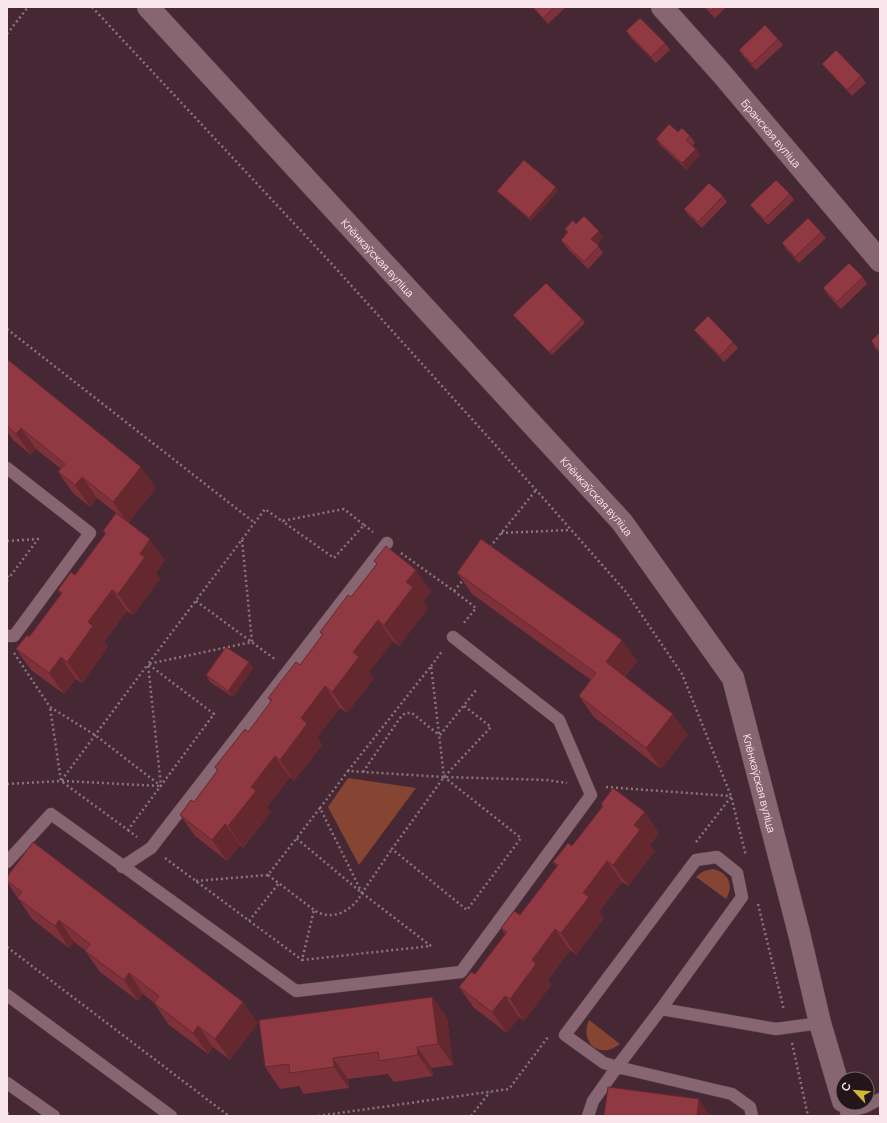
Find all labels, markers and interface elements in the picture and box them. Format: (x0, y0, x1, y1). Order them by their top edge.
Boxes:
street label: Бранская вуліца (739, 96, 805, 170)
street label: Клёнкаўская вуліца (338, 215, 418, 300)
street label: Клёнкаўская вуліца (558, 453, 637, 538)
street label: Клёнкаўская вуліца (740, 732, 780, 834)
north arrow (835, 1071, 875, 1111)
text: С (837, 1079, 854, 1093)

